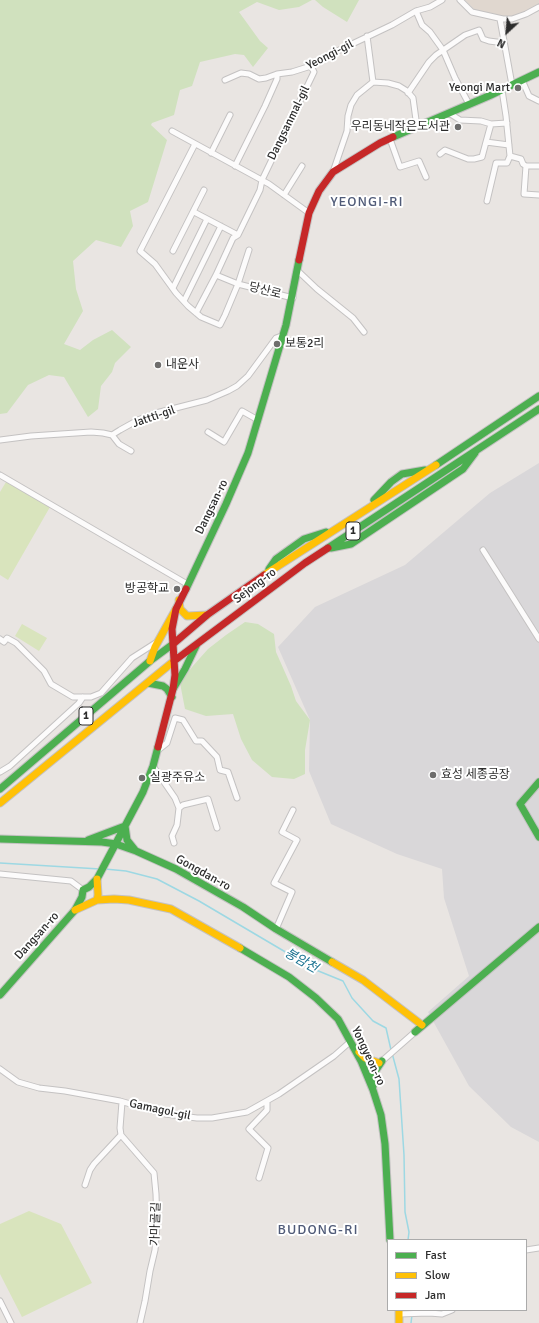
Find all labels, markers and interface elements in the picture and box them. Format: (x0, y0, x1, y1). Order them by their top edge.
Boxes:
north arrow (487, 12, 527, 52)
text: N (495, 36, 508, 51)
street label: Yeongi-gil (304, 37, 356, 73)
place label: Yeongi Mart (449, 81, 510, 95)
marker: Yeongi Mart (513, 83, 523, 93)
street label: Dangsanmal-gil (265, 84, 313, 162)
place label: 우리동네작은도서관 (351, 120, 450, 134)
marker: 우리동네작은도서관 (453, 122, 463, 132)
district label: YEONGI-RI (330, 194, 404, 210)
street label: 당산로 (247, 280, 283, 302)
place label: 보통2리 (285, 337, 325, 351)
marker: 보통2리 (272, 339, 282, 349)
place label: 내운사 (166, 358, 199, 372)
marker: 내운사 (153, 360, 163, 370)
street label: Jattti-gil (131, 403, 177, 431)
street label: Dangsan-ro (193, 477, 231, 537)
road number: 1 (346, 522, 360, 540)
street label: Sejong-ro (231, 565, 279, 607)
place label: 방공학교 (125, 582, 169, 596)
marker: 방공학교 (172, 584, 182, 594)
road number: 1 (79, 707, 93, 725)
place label: 효성 세종공장 (441, 768, 510, 782)
marker: 효성 세종공장 (428, 770, 438, 780)
place label: 실광주유소 (150, 771, 205, 785)
marker: 실광주유소 (137, 773, 147, 783)
street label: Gongdan-ro (173, 852, 233, 894)
street label: Dangsan-ro (12, 909, 62, 963)
water label: 봉암천 (282, 945, 320, 977)
street label: Yongyeon-ro (348, 1024, 388, 1088)
street label: Gamagol-gil (128, 1096, 192, 1124)
street label: 가마골길 (148, 1202, 164, 1246)
district label: BUDONG-RI (277, 1222, 359, 1238)
legend (387, 1239, 527, 1311)
text: Fast (425, 1248, 446, 1263)
text: Slow (425, 1268, 450, 1283)
text: Jam (425, 1288, 446, 1303)

